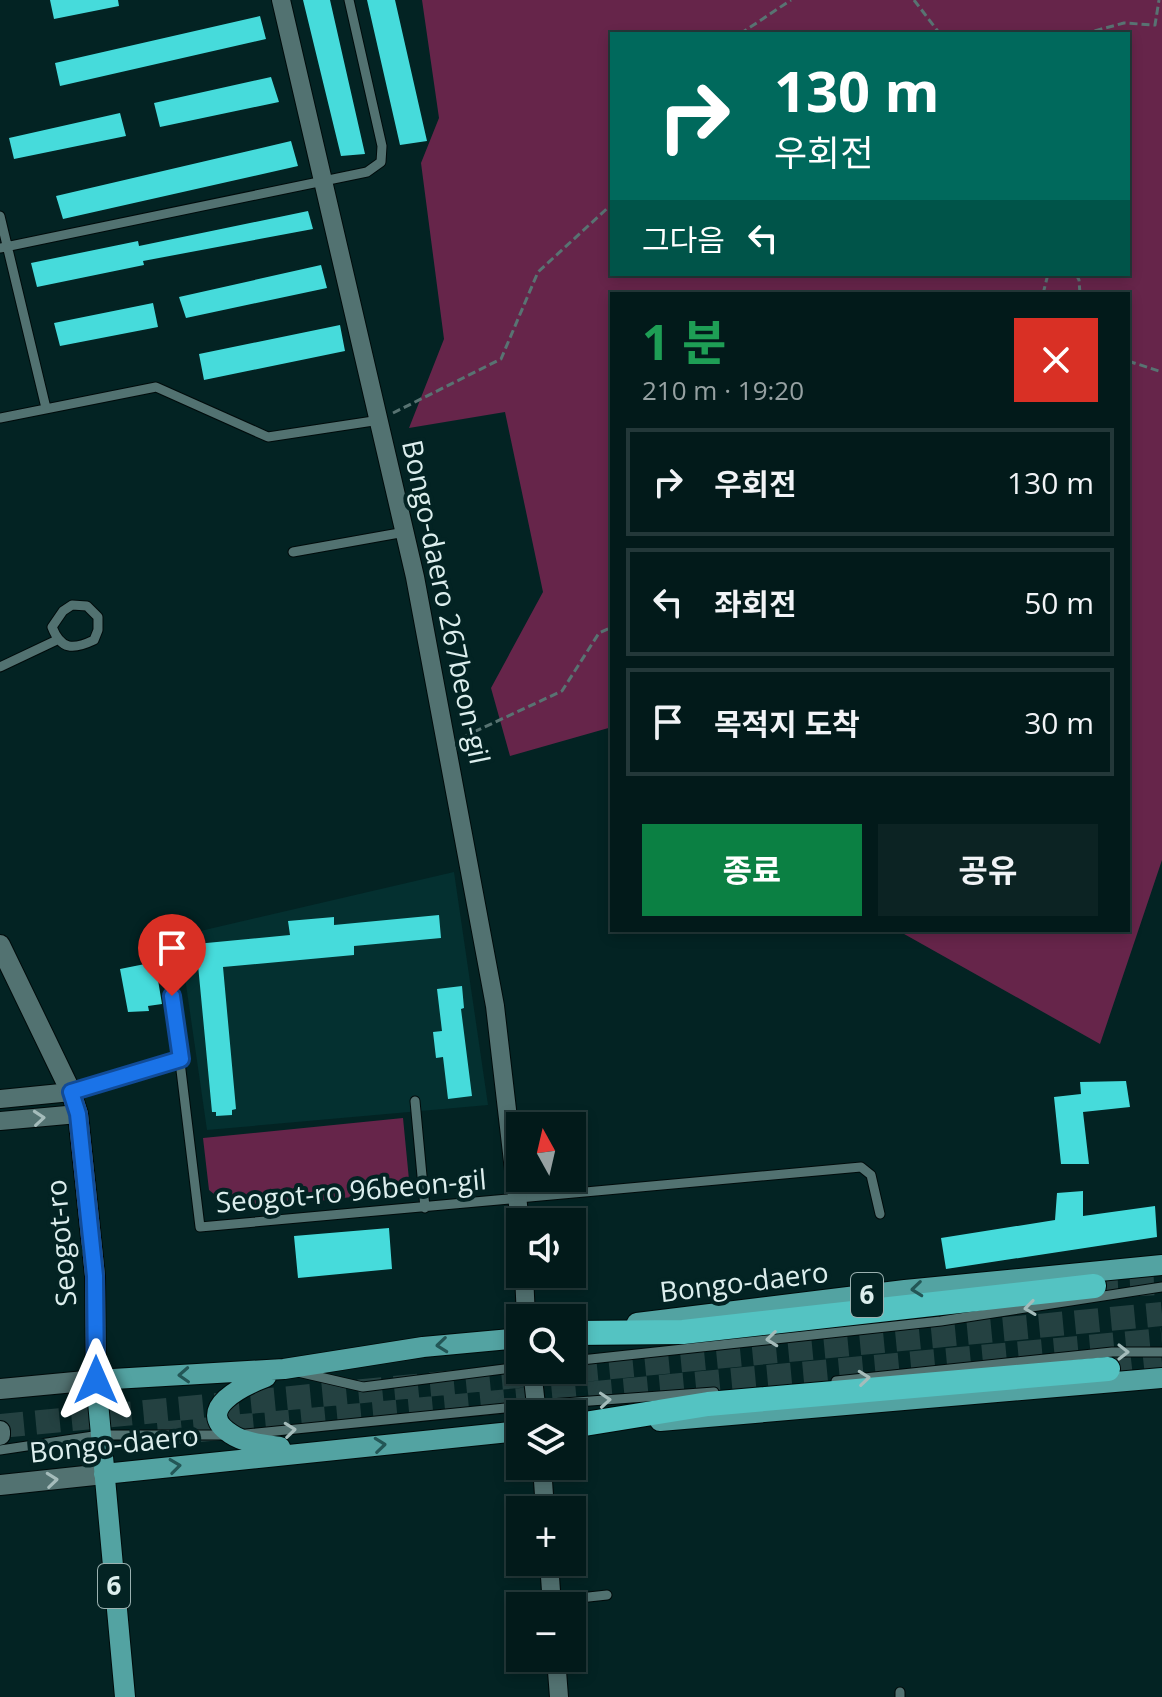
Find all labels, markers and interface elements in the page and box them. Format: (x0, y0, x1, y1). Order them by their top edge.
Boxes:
text: 130 m (774, 52, 940, 128)
icon: right (642, 64, 746, 168)
text: 우회전 (774, 128, 873, 177)
icon: left (741, 216, 785, 260)
text: 그다음 (642, 219, 725, 260)
text: 1 분 (642, 309, 726, 374)
button: close (1014, 318, 1098, 402)
text: 210 m · 19:20 (642, 372, 804, 408)
street label: Bongo-daero 267beon-gil (394, 436, 500, 767)
icon: right (646, 460, 690, 504)
text: 130 m (1007, 462, 1094, 503)
text: 우회전 (714, 463, 797, 504)
icon: left (646, 580, 690, 624)
text: 50 m (1024, 582, 1094, 623)
text: 좌회전 (714, 583, 797, 624)
icon: arrive (646, 700, 690, 744)
text: 30 m (1024, 702, 1094, 743)
text: 목적지 도착 (714, 703, 860, 744)
button: 종료 (642, 824, 862, 916)
button: 공유 (878, 824, 1098, 916)
pin (138, 914, 206, 996)
icon: arrive (150, 926, 194, 970)
one-way arrow (33, 1110, 46, 1127)
north arrow (506, 1112, 586, 1192)
map controls (506, 1112, 586, 1672)
street label: Seogot-ro 96beon-gil (214, 1159, 488, 1221)
street label: Seogot-ro (36, 1178, 84, 1308)
button: sound (506, 1208, 586, 1288)
street label: Bongo-daero (657, 1252, 830, 1310)
road number: 6 (851, 1273, 883, 1317)
one-way arrow (910, 1280, 923, 1297)
one-way arrow (1023, 1299, 1037, 1316)
button: search (506, 1304, 586, 1384)
one-way arrow (765, 1330, 778, 1347)
one-way arrow (435, 1337, 448, 1354)
position arrow (54, 1338, 138, 1422)
one-way arrow (1117, 1343, 1129, 1361)
one-way arrow (177, 1366, 190, 1383)
one-way arrow (858, 1370, 871, 1387)
one-way arrow (599, 1392, 612, 1409)
button: layers (506, 1400, 586, 1480)
street label: Bongo-daero (27, 1415, 200, 1471)
one-way arrow (284, 1421, 297, 1438)
one-way arrow (374, 1437, 387, 1454)
one-way arrow (169, 1458, 182, 1475)
one-way arrow (46, 1471, 59, 1488)
button: + (506, 1496, 586, 1576)
road number: 6 (98, 1564, 130, 1608)
button: − (506, 1592, 586, 1672)

